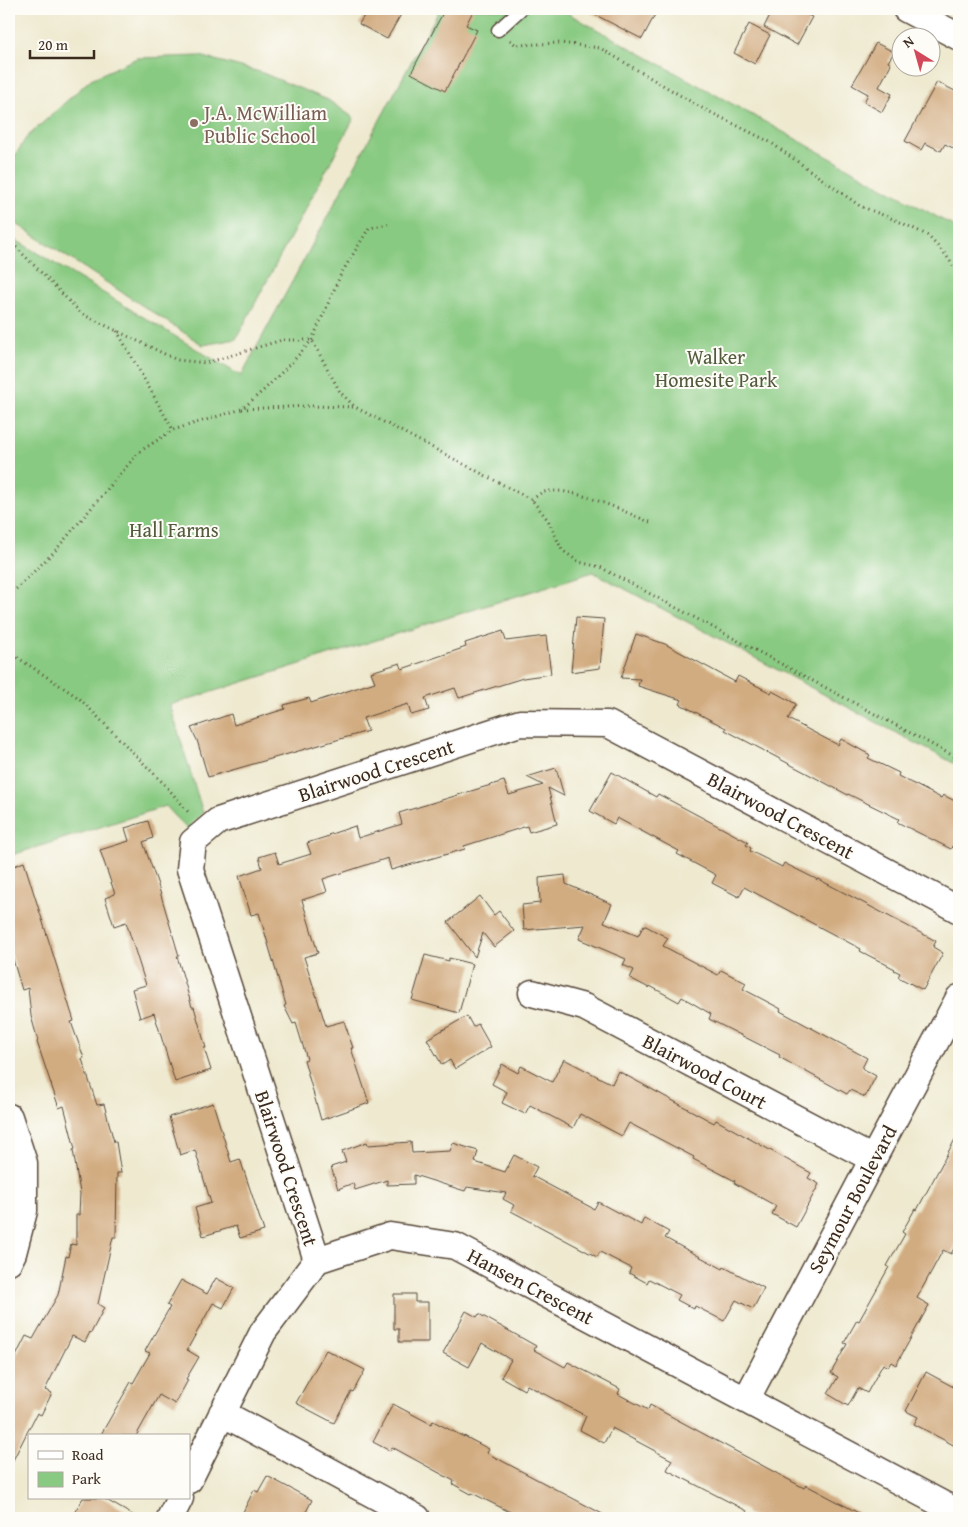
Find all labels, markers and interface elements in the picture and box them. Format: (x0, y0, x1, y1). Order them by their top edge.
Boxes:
scale bar (30, 28, 94, 60)
north arrow (890, 28, 940, 78)
text: N (898, 30, 918, 52)
text: 20 m (38, 34, 69, 55)
place label: J.A. McWilliam Public School (201, 98, 328, 150)
marker: J.A. McWilliam Public School (188, 117, 200, 129)
park label: Walker Homesite Park (655, 342, 778, 394)
park label: Hall Farms (129, 515, 219, 544)
street label: Blairwood Crescent (294, 731, 458, 809)
street label: Blairwood Crescent (703, 764, 859, 866)
street label: Blairwood Court (638, 1026, 772, 1116)
street label: Blairwood Crescent (248, 1086, 326, 1250)
street label: Seymour Boulevard (801, 1119, 904, 1278)
street label: Hansen Crescent (463, 1240, 599, 1332)
legend (28, 1434, 190, 1500)
text: Road (72, 1444, 103, 1465)
text: Park (72, 1468, 101, 1489)

